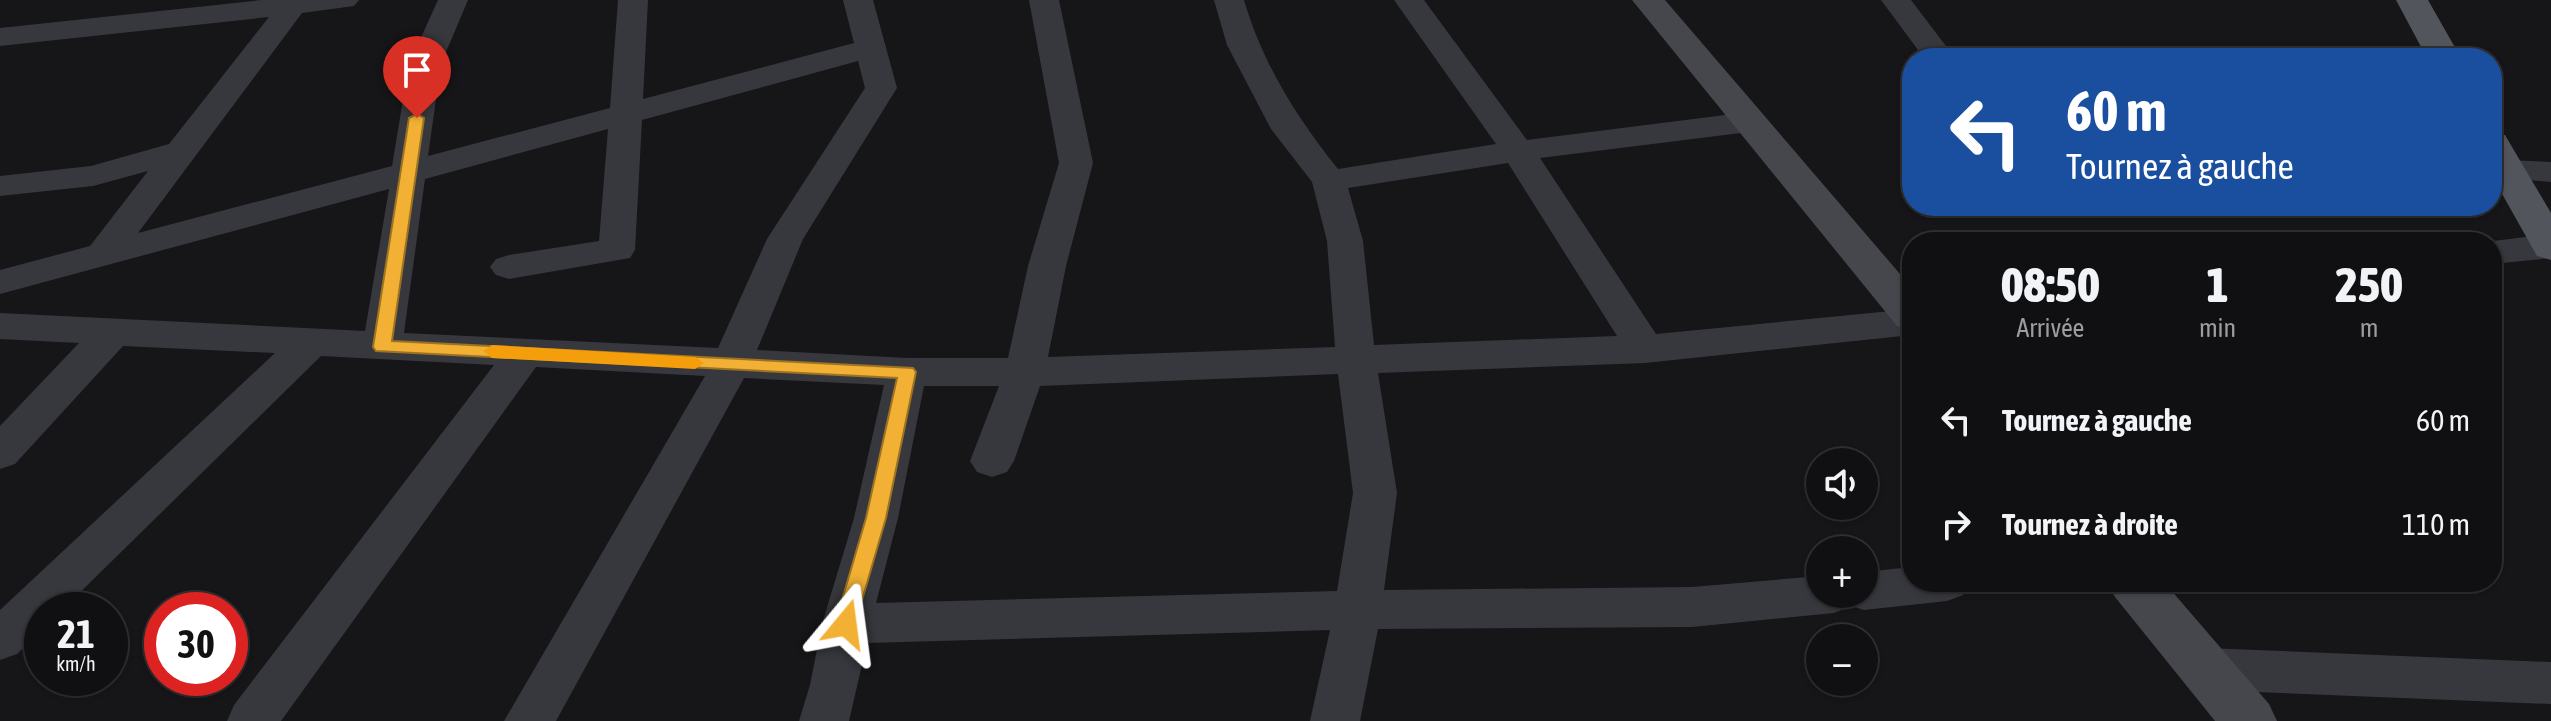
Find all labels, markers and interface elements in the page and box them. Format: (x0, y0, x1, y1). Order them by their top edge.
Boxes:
pin (383, 36, 451, 118)
icon: arrive (395, 48, 439, 92)
text: 60 m (2066, 79, 2167, 143)
icon: left (1934, 80, 2038, 184)
text: Tournez à gauche (2066, 145, 2294, 187)
text: 08:50 (2001, 257, 2100, 312)
text: 1 (2206, 257, 2229, 312)
text: 250 (2335, 257, 2403, 312)
text: Arrivée (2016, 313, 2084, 343)
text: min (2199, 313, 2236, 343)
text: m (2360, 313, 2378, 343)
icon: left (1934, 398, 1978, 442)
text: Tournez à gauche (2002, 403, 2192, 437)
text: 60 m (2416, 403, 2470, 437)
map controls (1806, 448, 1878, 696)
button: sound (1806, 448, 1878, 520)
icon: right (1934, 502, 1978, 546)
text: Tournez à droite (2002, 507, 2178, 541)
text: 110 m (2402, 507, 2470, 541)
button: + (1806, 536, 1878, 608)
position arrow (804, 582, 888, 666)
speed limit sign: 30 (144, 592, 248, 696)
text: 21 (57, 611, 95, 656)
button: − (1806, 624, 1878, 696)
text: km/h (56, 652, 96, 675)

